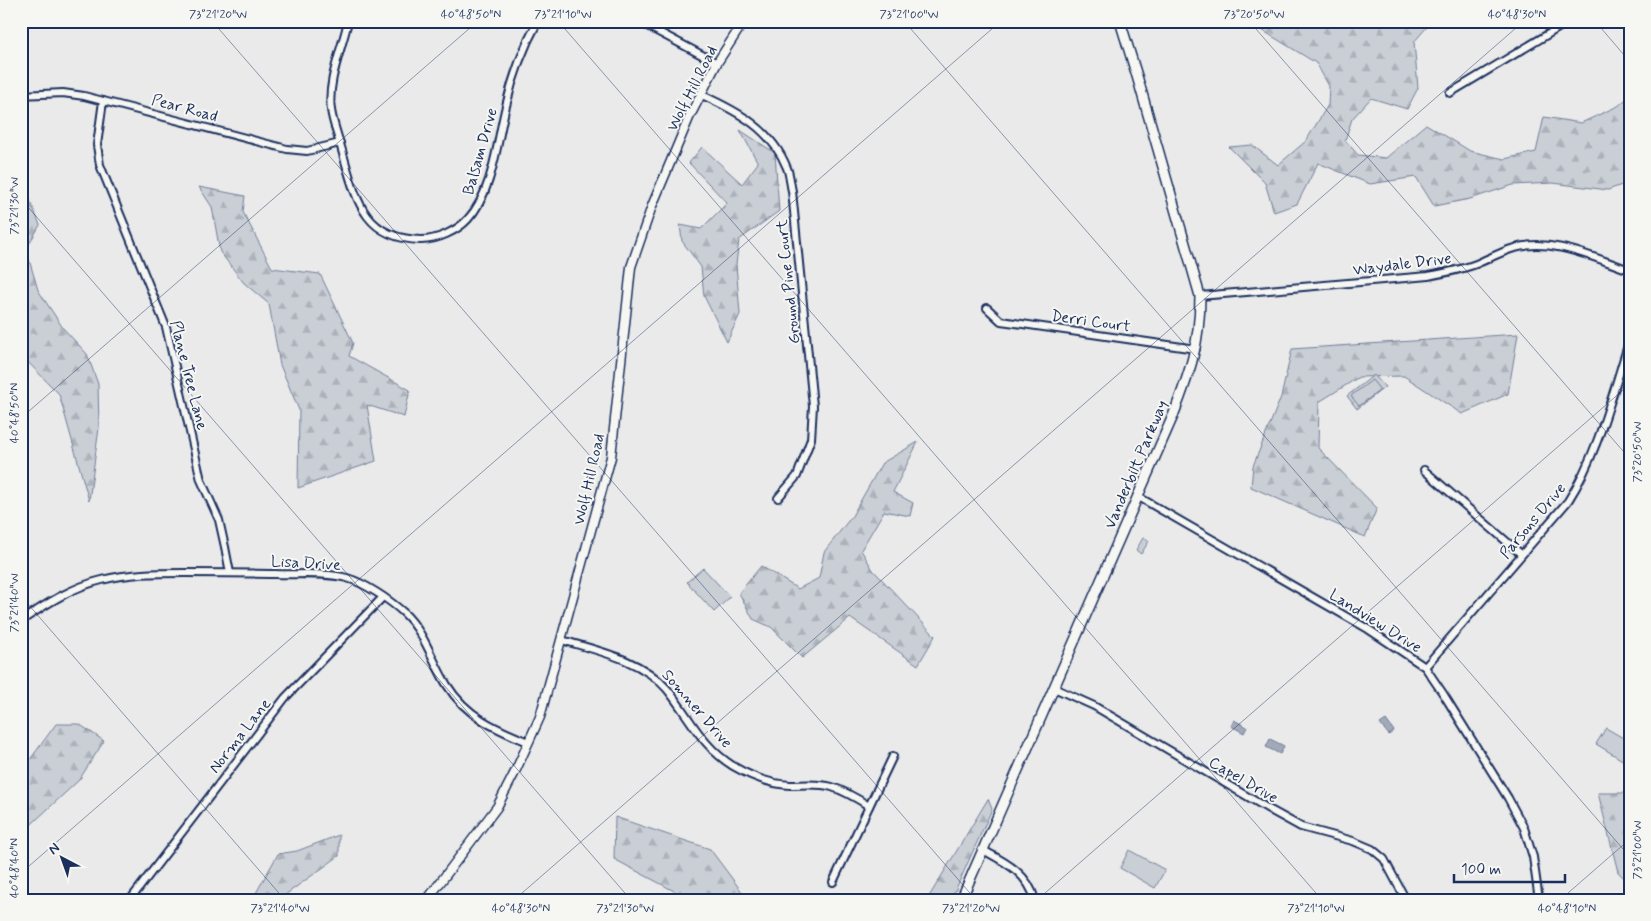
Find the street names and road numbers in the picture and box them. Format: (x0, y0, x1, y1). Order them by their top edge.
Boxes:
street label: Wolf Hill Road (662, 42, 723, 135)
street label: Pear Road (149, 90, 220, 127)
street label: Balsam Drive (458, 105, 503, 197)
street label: Ground Pine Court (771, 218, 805, 345)
street label: Waydale Drive (1352, 248, 1453, 281)
street label: Derri Court (1050, 306, 1132, 337)
street label: Plane Tree Lane (165, 318, 212, 433)
street label: Vanderbilt Parkway (1100, 397, 1173, 532)
street label: Wolf Hill Road (569, 432, 610, 527)
street label: Parsons Drive (1495, 479, 1571, 563)
street label: Lisa Drive (270, 551, 342, 576)
street label: Landview Drive (1325, 584, 1425, 658)
street label: Somner Drive (657, 665, 737, 753)
street label: Norma Lane (204, 694, 276, 778)
street label: Capel Drive (1205, 752, 1282, 809)

